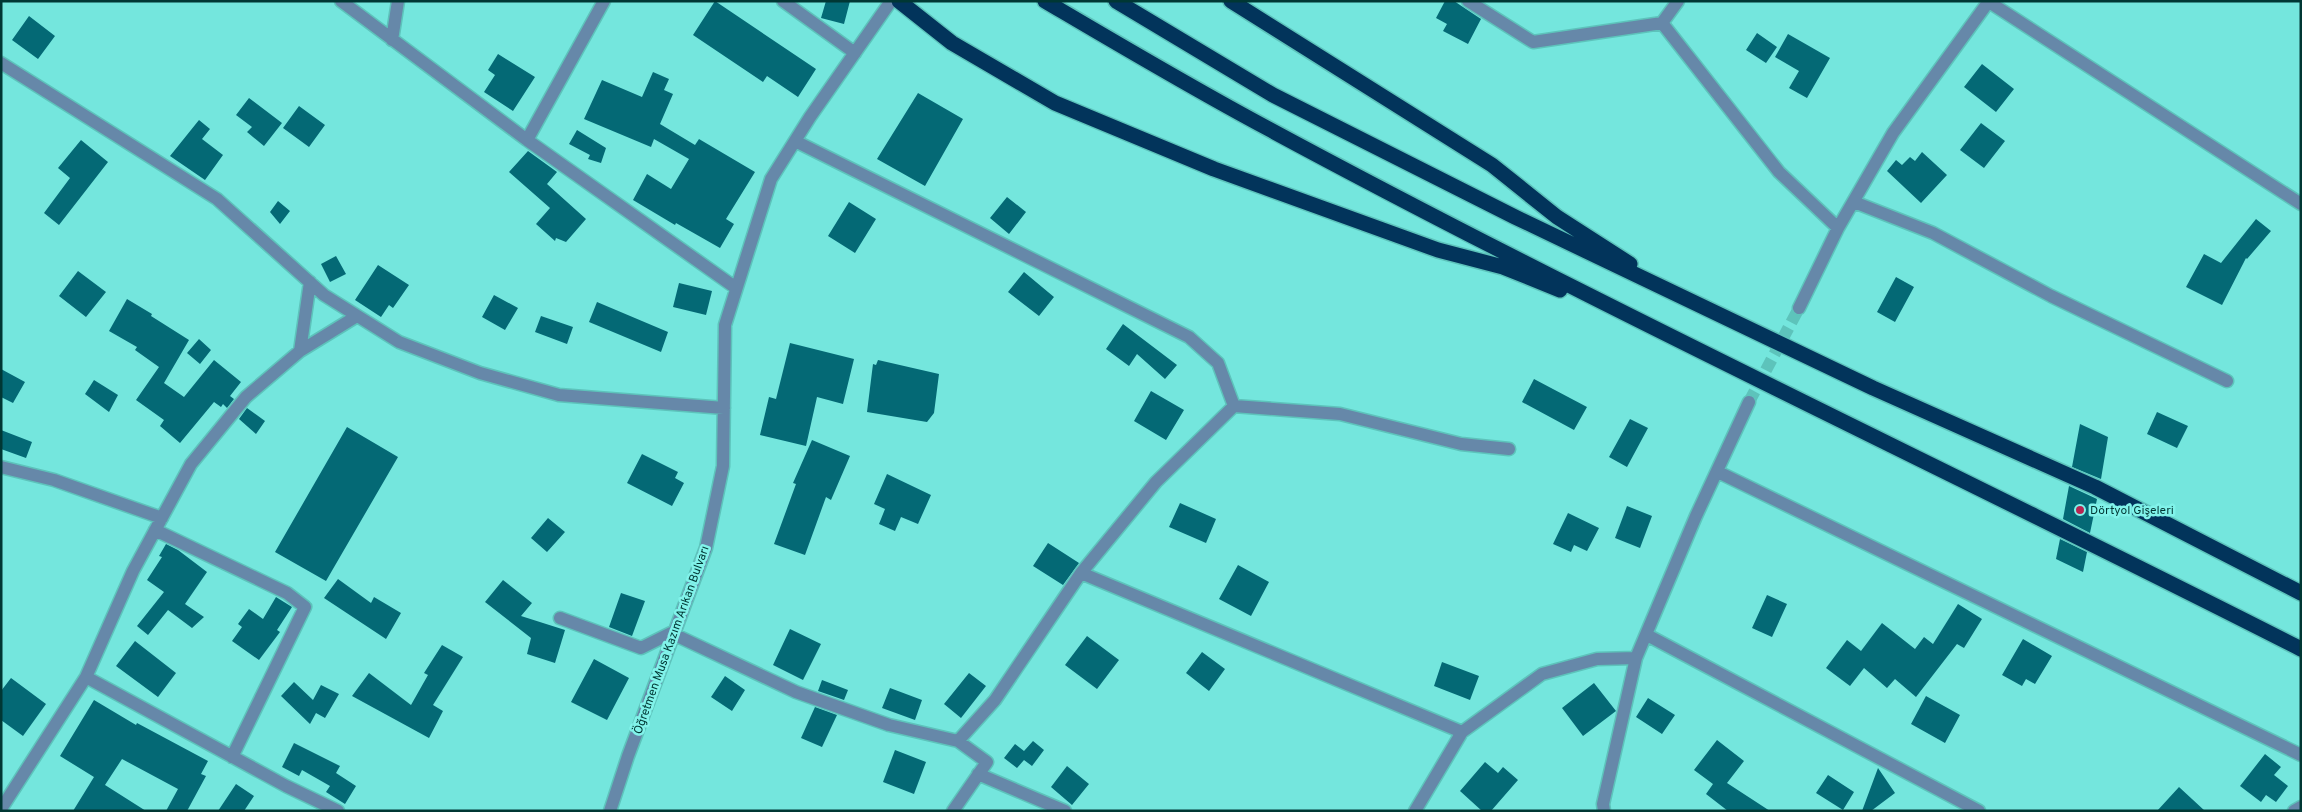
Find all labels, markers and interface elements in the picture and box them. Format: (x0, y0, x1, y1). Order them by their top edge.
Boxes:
place label: Dörtyol Gişeleri (2090, 503, 2174, 519)
marker: Dörtyol Gişeleri (2074, 504, 2086, 516)
street label: Öğretmen Musa Kazım Arıkan Bulvarı (630, 544, 714, 737)

